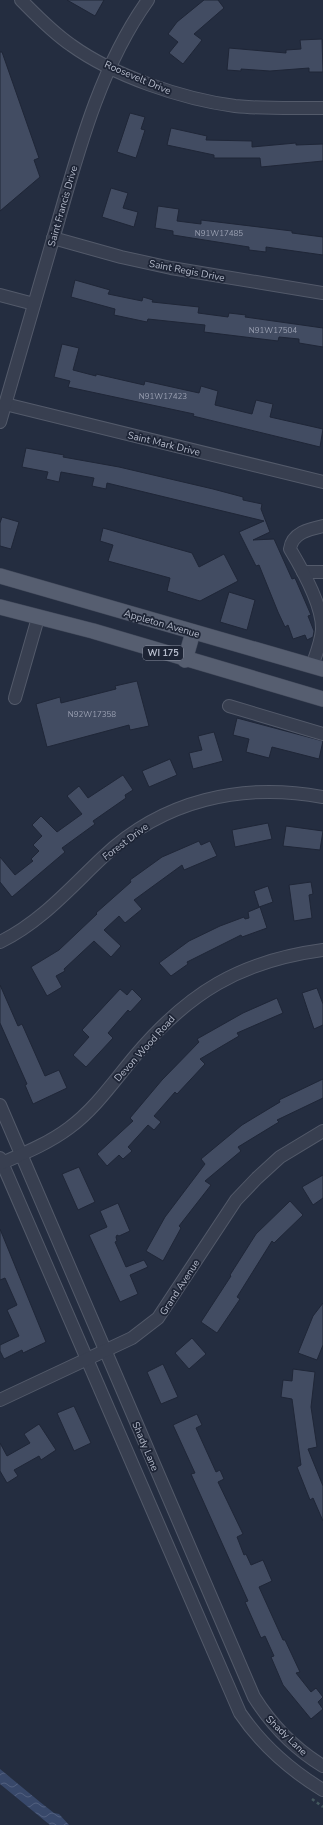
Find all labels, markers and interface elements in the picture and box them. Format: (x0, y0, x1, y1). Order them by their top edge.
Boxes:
street label: Roosevelt Drive (102, 58, 173, 98)
street label: Saint Francis Drive (45, 164, 81, 248)
house number: N91W17485 (195, 228, 243, 239)
street label: Saint Regis Drive (148, 257, 226, 285)
house number: N91W17504 (249, 325, 297, 336)
house number: N91W17423 (139, 391, 187, 402)
street label: Saint Mark Drive (126, 428, 201, 460)
street label: Appleton Avenue (122, 606, 201, 642)
road number: WI 175 (143, 646, 183, 660)
house number: N92W17358 (68, 709, 116, 720)
street label: Forest Drive (100, 820, 151, 864)
street label: Devon Wood Road (111, 1012, 178, 1085)
street label: Grand Avenue (156, 1257, 203, 1318)
street label: Shady Lane (128, 1420, 162, 1473)
street label: Shady Lane (263, 1712, 310, 1759)

